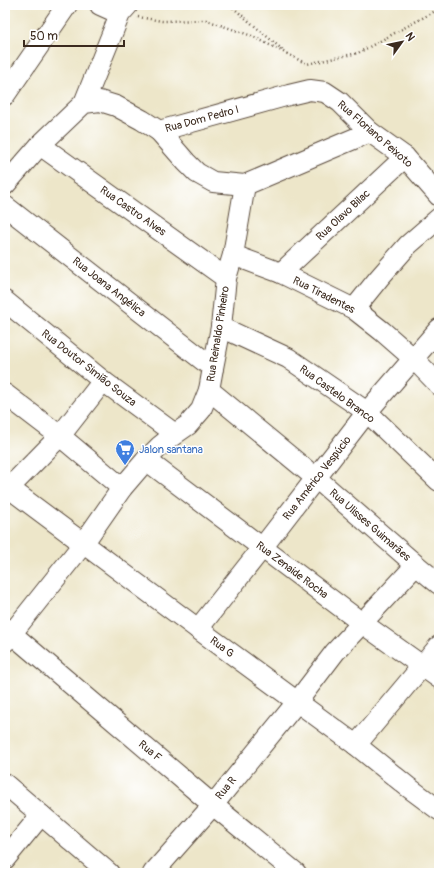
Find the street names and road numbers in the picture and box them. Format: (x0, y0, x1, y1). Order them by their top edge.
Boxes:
street label: Rua Floriano Peixoto (335, 98, 415, 170)
street label: Rua Dom Pedro I (164, 103, 240, 135)
street label: Rua Castro Alves (97, 183, 169, 239)
street label: Rua Olavo Bilac (313, 186, 373, 243)
street label: Rua Joana Angélica (70, 254, 148, 320)
street label: Rua Tiradentes (291, 274, 357, 316)
street label: Rua Reinaldo Pinheiro (204, 285, 232, 383)
street label: Rua Doutor Simião Souza (39, 327, 139, 409)
street label: Rua Castelo Branco (297, 362, 377, 426)
street label: Rua Américo Vespúcio (280, 433, 354, 523)
street label: Rua Ulisses Guimarães (327, 486, 413, 564)
street label: Rua Zenaide Rocha (253, 539, 331, 601)
street label: Rua G (207, 634, 237, 660)
street label: Rua F (136, 738, 164, 765)
street label: Rua R (213, 774, 239, 802)

